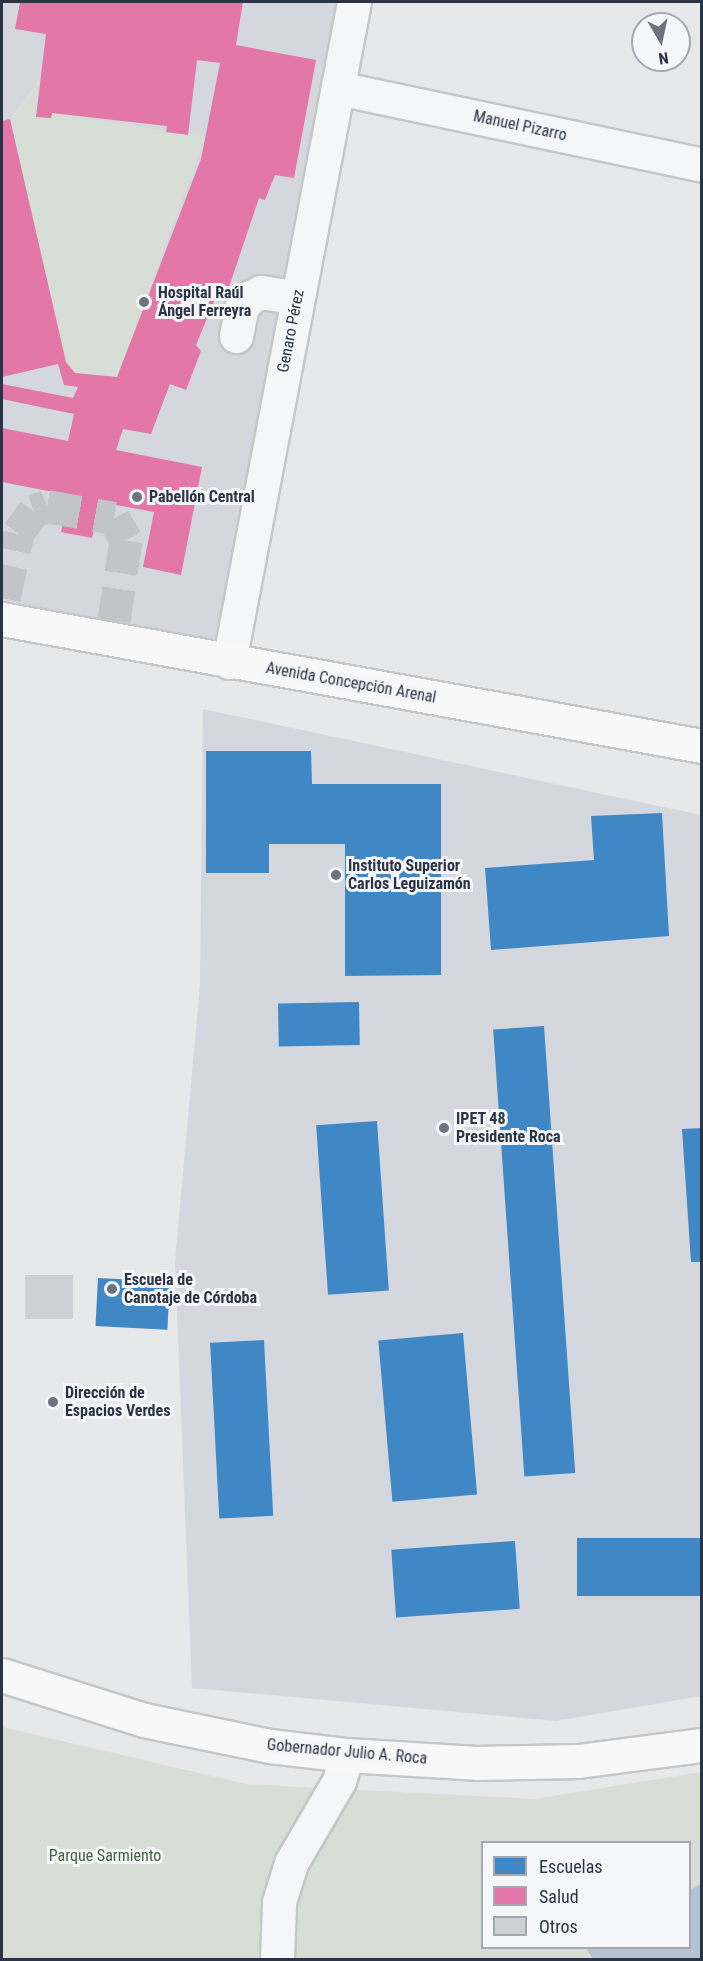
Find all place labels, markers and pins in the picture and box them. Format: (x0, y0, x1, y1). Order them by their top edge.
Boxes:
place label: Hospital Raúl Ángel Ferreyra (158, 283, 251, 321)
marker: Hospital Raúl Ángel Ferreyra (135, 293, 153, 311)
place label: Pabellón Central (149, 487, 255, 507)
marker: Pabellón Central (130, 490, 144, 504)
place label: Instituto Superior Carlos Leguizamón (348, 856, 471, 894)
marker: Instituto Superior Carlos Leguizamón (329, 868, 343, 882)
place label: IPET 48 Presidente Roca (456, 1109, 561, 1147)
marker: IPET 48 Presidente Roca (437, 1121, 451, 1135)
place label: Escuela de Canotaje de Córdoba (124, 1270, 257, 1308)
marker: Escuela de Canotaje de Córdoba (105, 1282, 119, 1296)
place label: Dirección de Espacios Verdes (65, 1383, 170, 1421)
marker: Dirección de Espacios Verdes (46, 1395, 60, 1409)

